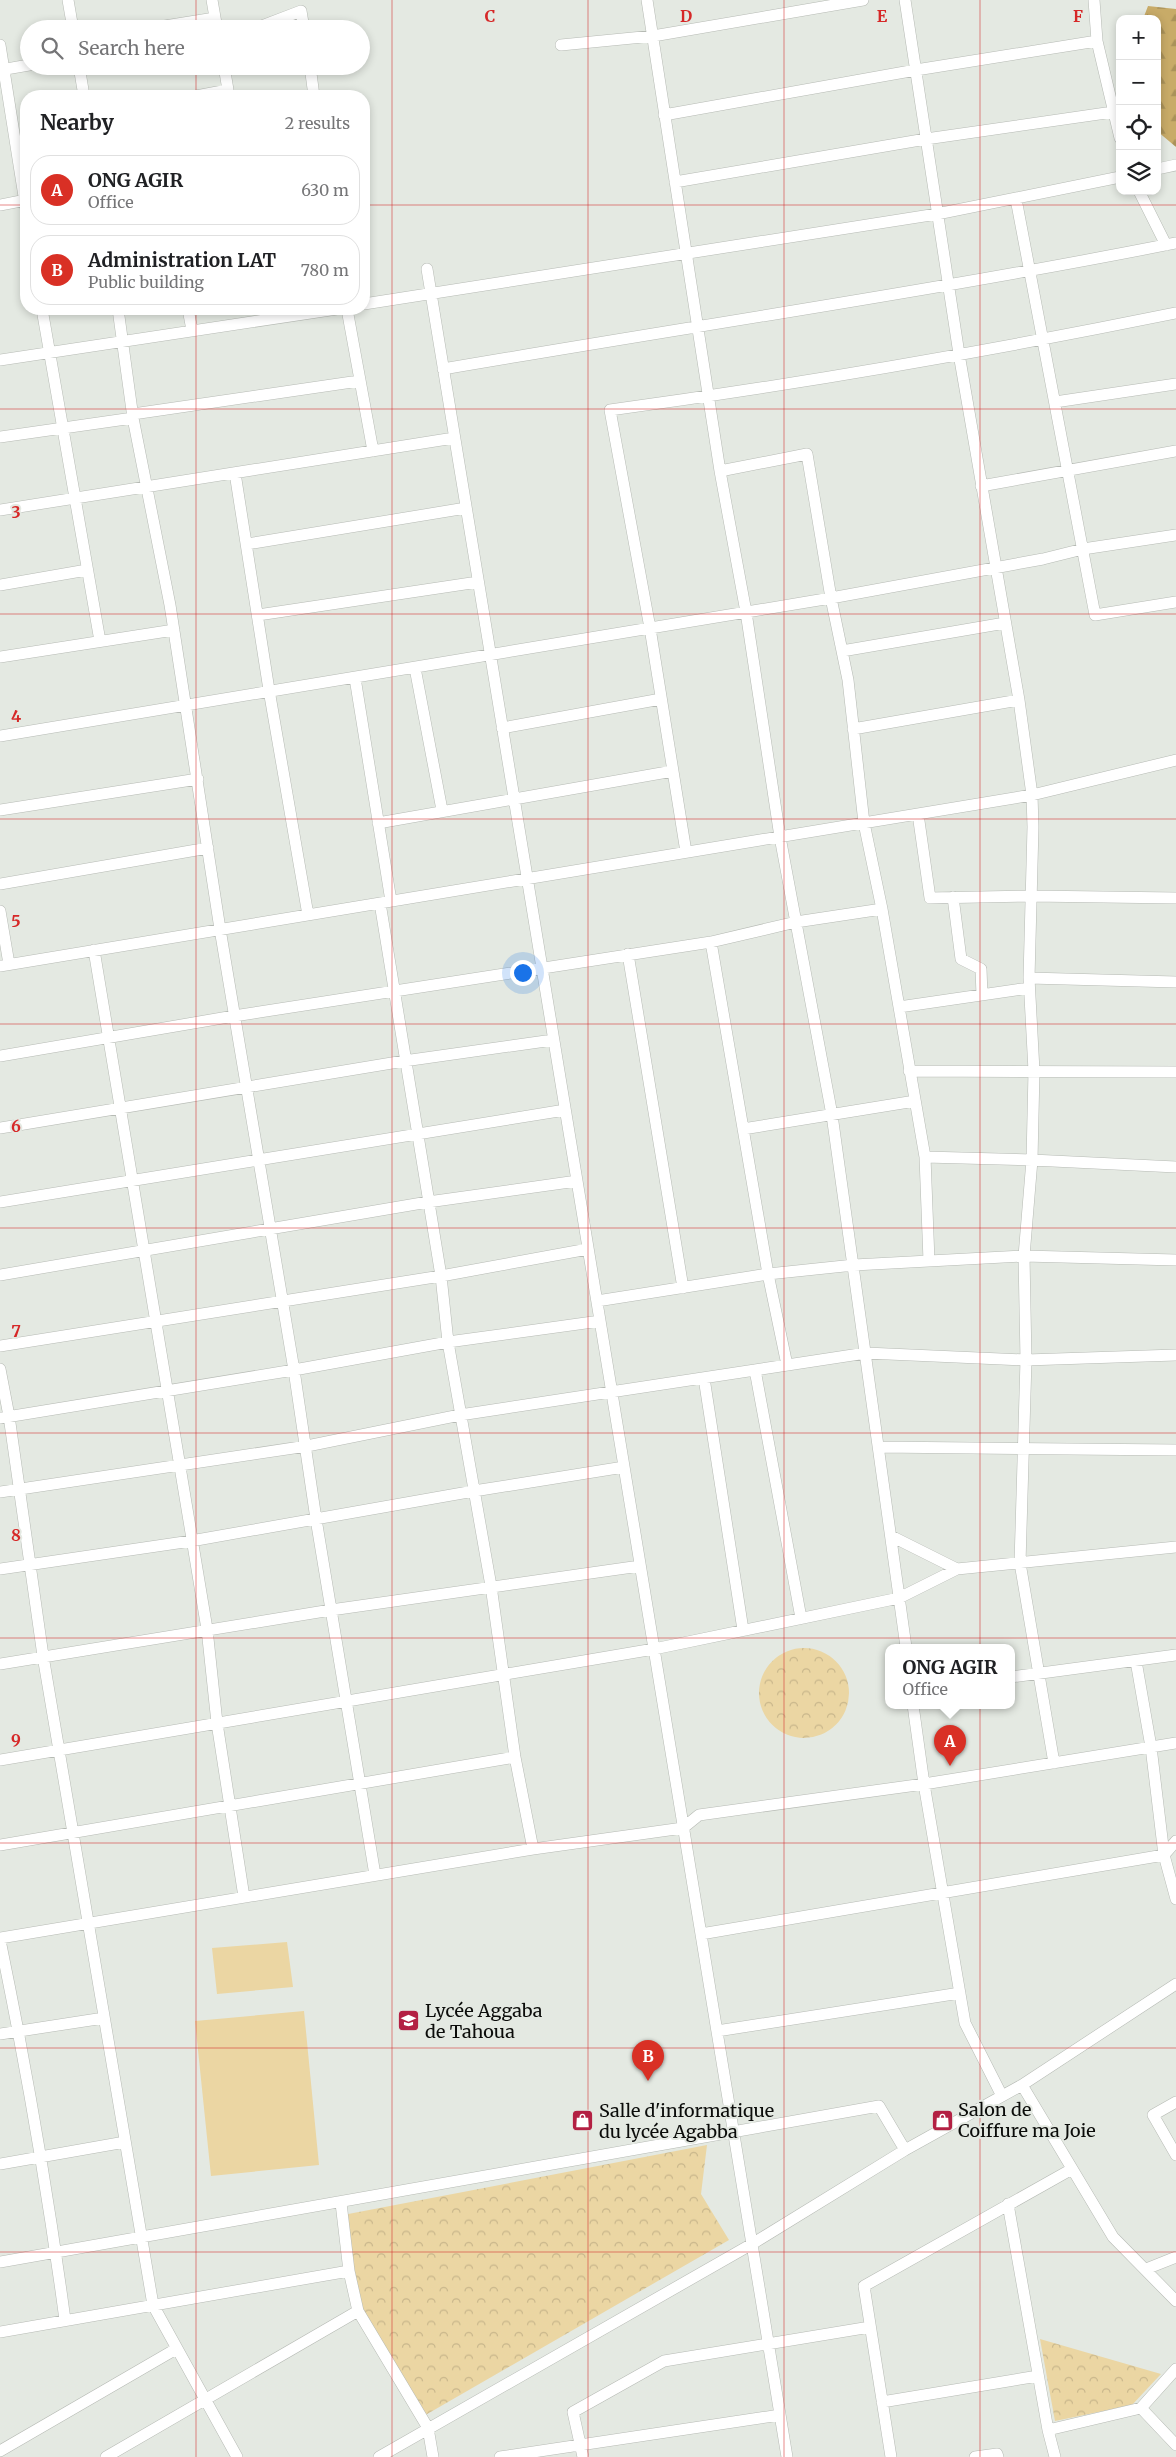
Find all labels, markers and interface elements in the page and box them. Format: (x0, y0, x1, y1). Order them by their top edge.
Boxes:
text: C (485, 6, 495, 26)
text: D (680, 6, 692, 26)
text: E (877, 6, 888, 26)
text: F (1073, 6, 1083, 26)
map controls (1116, 15, 1161, 195)
button: + (1116, 15, 1161, 60)
search box (20, 20, 370, 75)
icon: search (38, 34, 66, 62)
text: Search here (78, 36, 185, 60)
button: − (1116, 60, 1161, 105)
button: locate (1116, 105, 1161, 150)
text: Nearby (40, 109, 114, 136)
text: 2 results (285, 113, 350, 133)
button: layers (1116, 150, 1161, 195)
text: ONG AGIR (88, 168, 183, 192)
text: A (51, 180, 63, 200)
text: 630 m (301, 180, 349, 200)
text: Office (88, 192, 134, 212)
text: Administration LAT (88, 248, 276, 272)
text: B (51, 260, 63, 280)
text: 780 m (301, 260, 349, 280)
text: Public building (88, 272, 204, 292)
text: 3 (11, 502, 21, 522)
text: 4 (11, 706, 21, 726)
text: 5 (11, 911, 21, 931)
your location (510, 960, 536, 986)
text: 6 (11, 1116, 21, 1136)
text: 7 (11, 1321, 21, 1341)
text: 8 (11, 1525, 21, 1545)
popup (885, 1644, 1015, 1709)
text: ONG AGIR (902, 1655, 998, 1679)
text: Office (902, 1679, 948, 1699)
pin: A (934, 1725, 966, 1766)
text: 9 (11, 1730, 21, 1750)
place label: Lycée Aggaba de Tahoua (425, 1999, 543, 2043)
school or university icon: Lycée Aggaba de Tahoua (397, 2009, 421, 2033)
pin: B (632, 2040, 664, 2081)
place label: Salon de Coiffure ma Joie (958, 2098, 1096, 2142)
place label: Salle d'informatique du lycée Agabba (599, 2099, 774, 2143)
shop icon: Salon de Coiffure ma Joie (930, 2108, 954, 2132)
shop icon: Salle d'informatique du lycée Agabba (571, 2109, 595, 2133)

